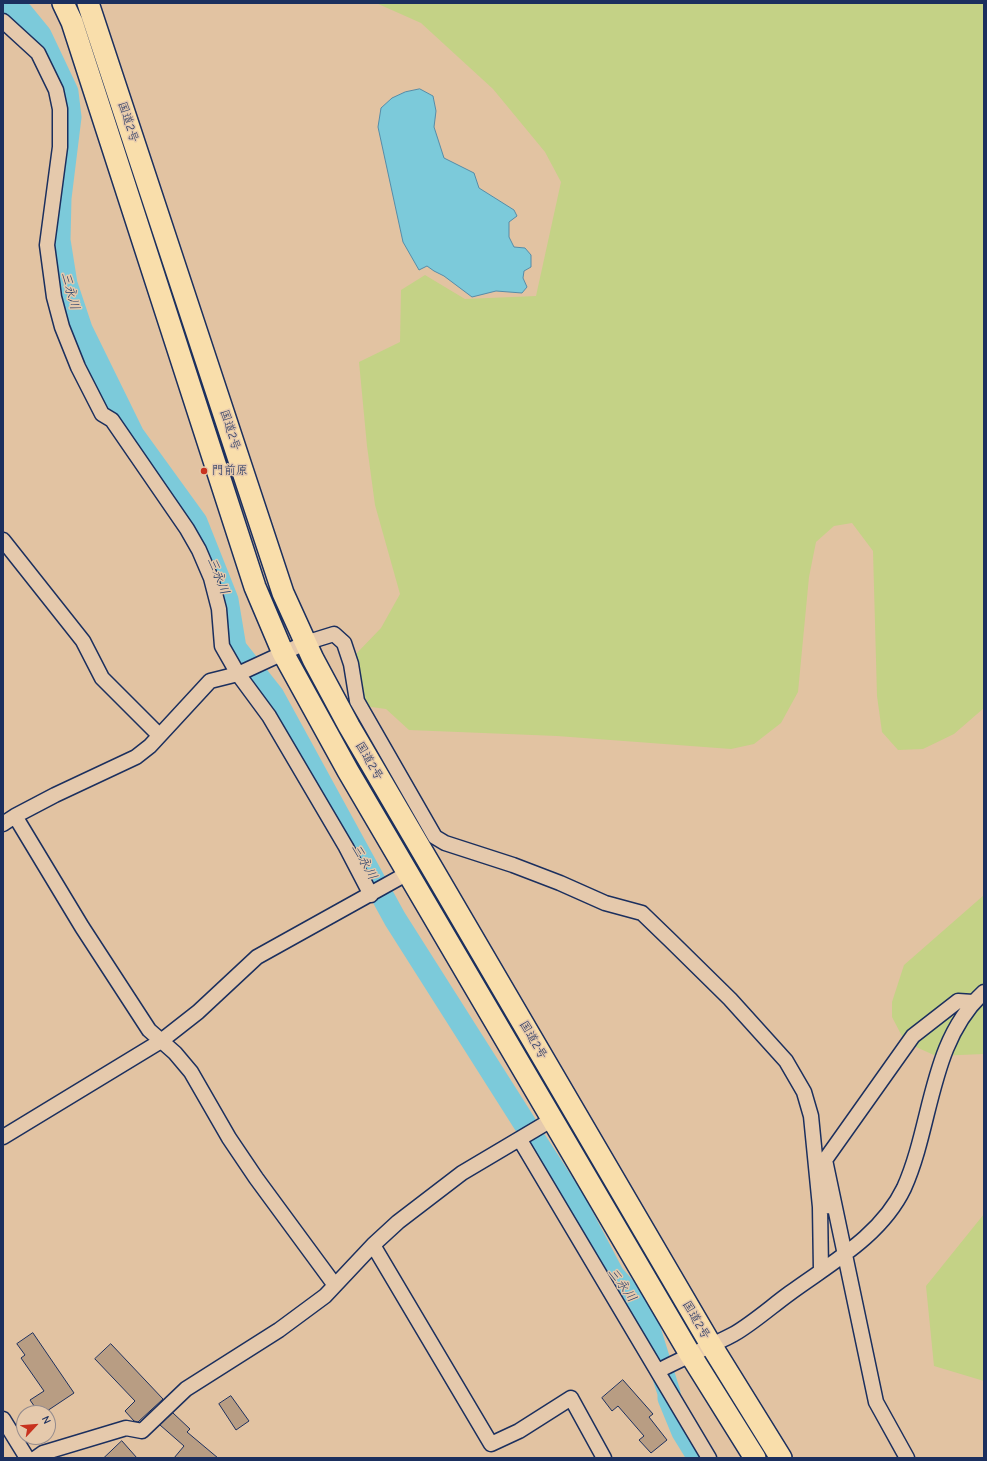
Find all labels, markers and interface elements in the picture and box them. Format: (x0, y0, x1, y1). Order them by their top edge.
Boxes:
street label: 国道2号 (115, 100, 141, 144)
water label: 三永川 (57, 270, 83, 312)
street label: 国道2号 (217, 408, 243, 452)
place label: 門前原 (212, 464, 248, 478)
marker: 門前原 (199, 466, 209, 476)
water label: 三永川 (203, 555, 233, 597)
street label: 国道2号 (352, 739, 386, 783)
water label: 三永川 (348, 841, 380, 883)
street label: 国道2号 (516, 1018, 550, 1062)
water label: 三永川 (604, 1265, 640, 1305)
street label: 国道2号 (679, 1298, 713, 1342)
north arrow (16, 1405, 56, 1445)
text: N (39, 1414, 54, 1426)

